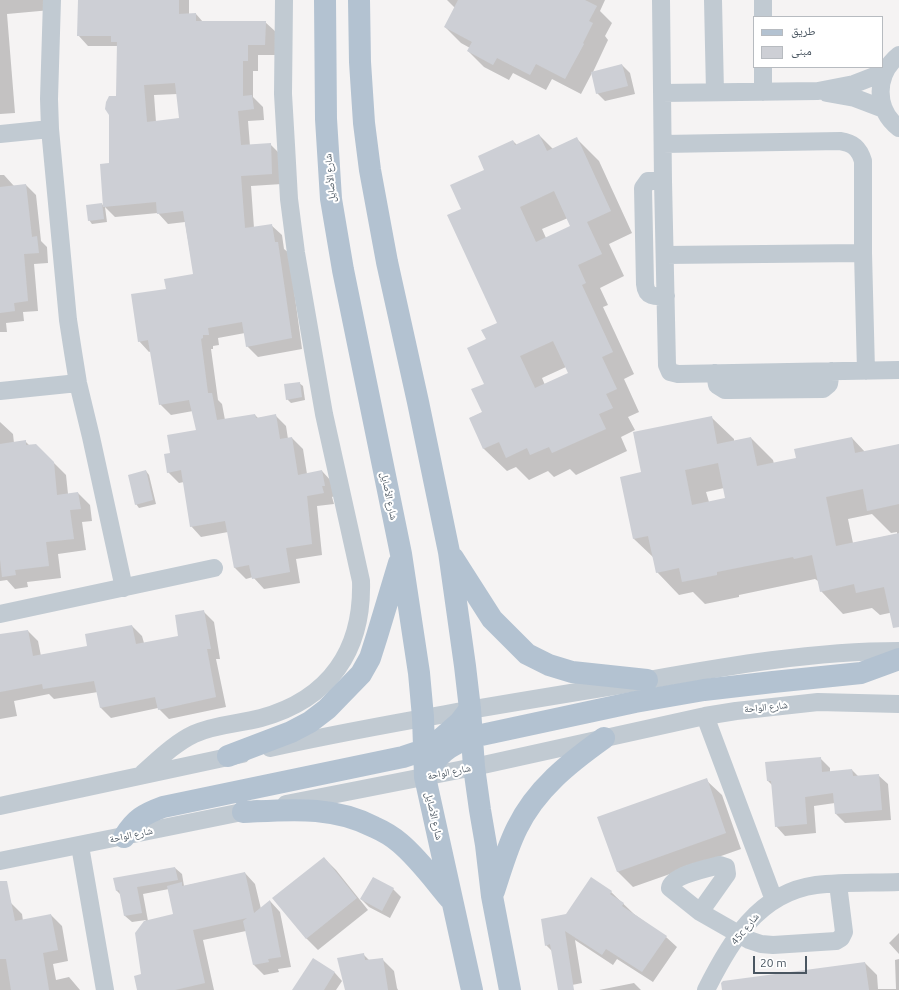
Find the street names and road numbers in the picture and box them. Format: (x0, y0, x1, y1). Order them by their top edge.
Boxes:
street label: شارع الأصايل (322, 153, 338, 203)
street label: شارع الأصايل (378, 471, 400, 521)
street label: شارع الواحة (744, 699, 788, 715)
street label: شارع الواحة (426, 762, 472, 782)
street label: شارع الأصايل (423, 791, 445, 841)
street label: شارع الواحة (108, 825, 154, 845)
street label: 45c شارع (729, 911, 761, 947)

